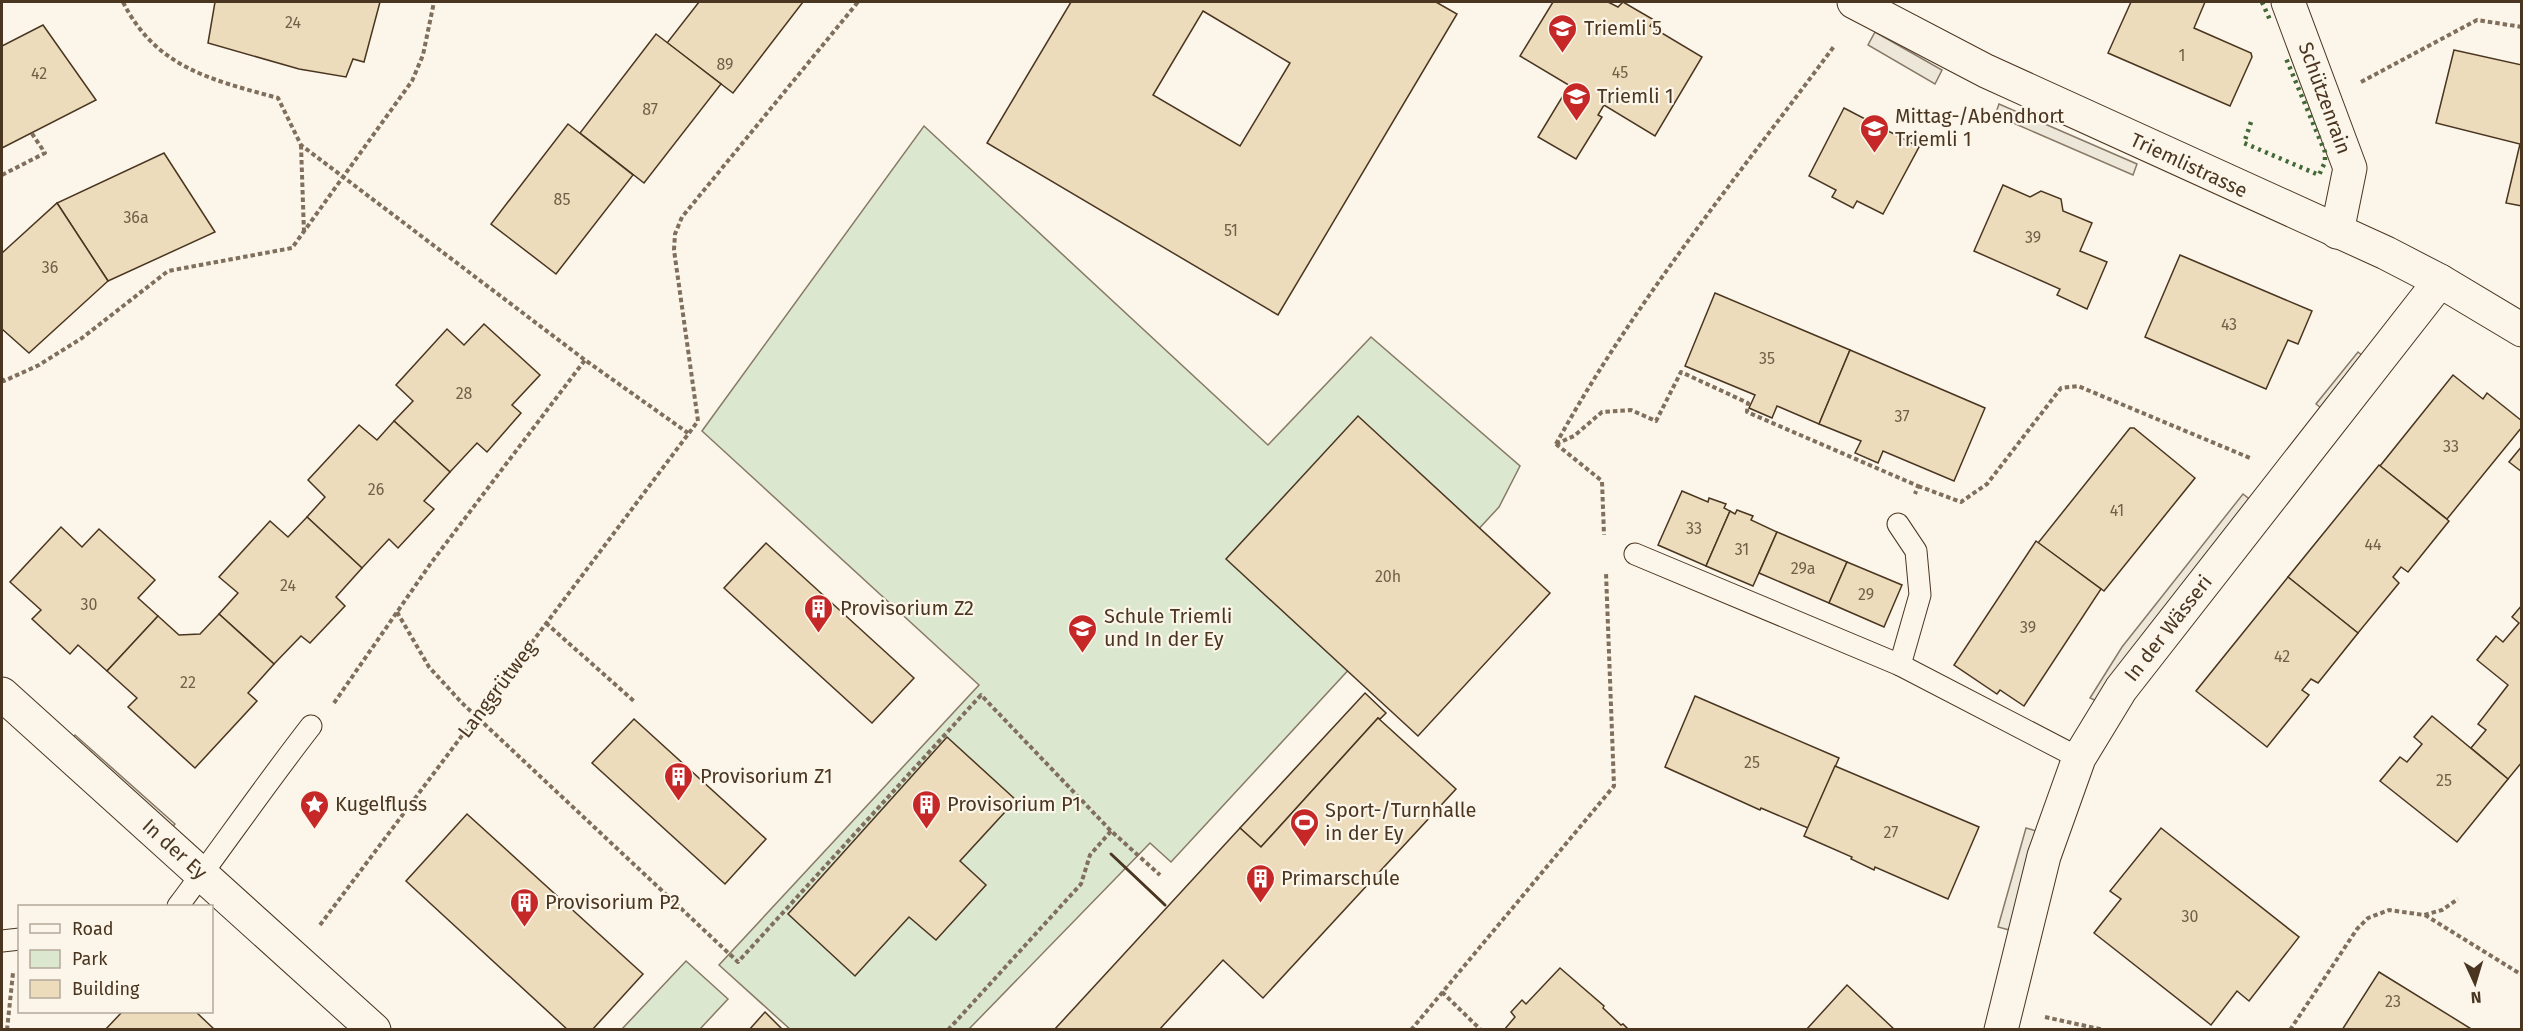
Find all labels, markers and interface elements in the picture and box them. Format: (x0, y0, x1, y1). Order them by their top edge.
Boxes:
school or university icon: Triemli 5 (1547, 12, 1579, 54)
house number: 24 (285, 13, 301, 32)
place label: Triemli 5 (1584, 16, 1662, 40)
street label: Schützenrain (2294, 39, 2356, 157)
house number: 1 (2179, 46, 2185, 65)
house number: 89 (717, 55, 733, 74)
house number: 45 (1612, 63, 1628, 82)
house number: 42 (31, 64, 47, 83)
school or university icon: Triemli 1 (1560, 80, 1592, 122)
place label: Triemli 1 (1597, 84, 1674, 108)
house number: 87 (642, 100, 658, 119)
place label: Mittag-/Abendhort Triemli 1 (1895, 104, 2065, 151)
school or university icon: Mittag-/Abendhort Triemli 1 (1858, 112, 1890, 154)
street label: Triemlistrasse (2127, 127, 2251, 203)
house number: 85 (554, 190, 570, 209)
house number: 36a (123, 208, 149, 227)
house number: 51 (1224, 221, 1238, 240)
house number: 39 (2025, 228, 2041, 247)
house number: 36 (42, 258, 58, 277)
house number: 43 (2221, 315, 2237, 334)
house number: 35 (1759, 349, 1775, 368)
house number: 28 (456, 384, 473, 403)
house number: 37 (1894, 407, 1910, 426)
house number: 33 (2443, 437, 2459, 456)
house number: 26 (368, 480, 384, 499)
house number: 41 (2110, 501, 2124, 520)
house number: 33 (1686, 519, 1702, 538)
house number: 44 (2364, 535, 2382, 554)
house number: 31 (1735, 540, 1749, 559)
house number: 29a (1791, 559, 1815, 578)
house number: 20h (1375, 567, 1401, 586)
street label: In der Wässeri (2119, 570, 2217, 686)
house number: 24 (280, 576, 296, 595)
house number: 29 (1858, 585, 1874, 604)
building icon: Provisorium Z2 (803, 592, 835, 634)
house number: 30 (81, 595, 98, 614)
place label: Provisorium Z2 (840, 596, 974, 620)
place label: Schule Triemli und In der Ey (1104, 604, 1232, 651)
school or university icon: Schule Triemli und In der Ey (1067, 612, 1099, 654)
house number: 39 (2020, 618, 2036, 637)
street label: Langgrütweg (453, 635, 542, 742)
house number: 42 (2274, 647, 2290, 666)
house number: 22 (180, 673, 196, 692)
house number: 25 (1744, 753, 1760, 772)
building icon: Provisorium Z1 (663, 760, 695, 802)
place label: Provisorium Z1 (700, 764, 833, 788)
house number: 25 (2436, 771, 2452, 790)
place icon: Kugelfluss (298, 788, 330, 830)
building icon: Provisorium P1 (910, 788, 942, 830)
place label: Kugelfluss (335, 792, 427, 816)
place label: Provisorium P1 (947, 792, 1081, 816)
place label: Sport-/Turnhalle in der Ey (1325, 798, 1476, 845)
sports icon: Sport-/Turnhalle in der Ey (1288, 806, 1320, 848)
street label: In der Ey (138, 814, 212, 884)
house number: 27 (1884, 823, 1898, 842)
building icon: Primarschule (1244, 862, 1276, 904)
place label: Primarschule (1281, 866, 1400, 890)
building icon: Provisorium P2 (508, 886, 540, 928)
place label: Provisorium P2 (545, 890, 680, 914)
legend (18, 905, 213, 1013)
house number: 30 (2182, 907, 2199, 926)
text: Road (72, 918, 114, 940)
text: Park (72, 948, 108, 970)
north arrow (2445, 953, 2505, 1013)
text: Building (72, 978, 140, 1000)
text: N (2470, 988, 2482, 1007)
house number: 23 (2385, 992, 2401, 1011)

